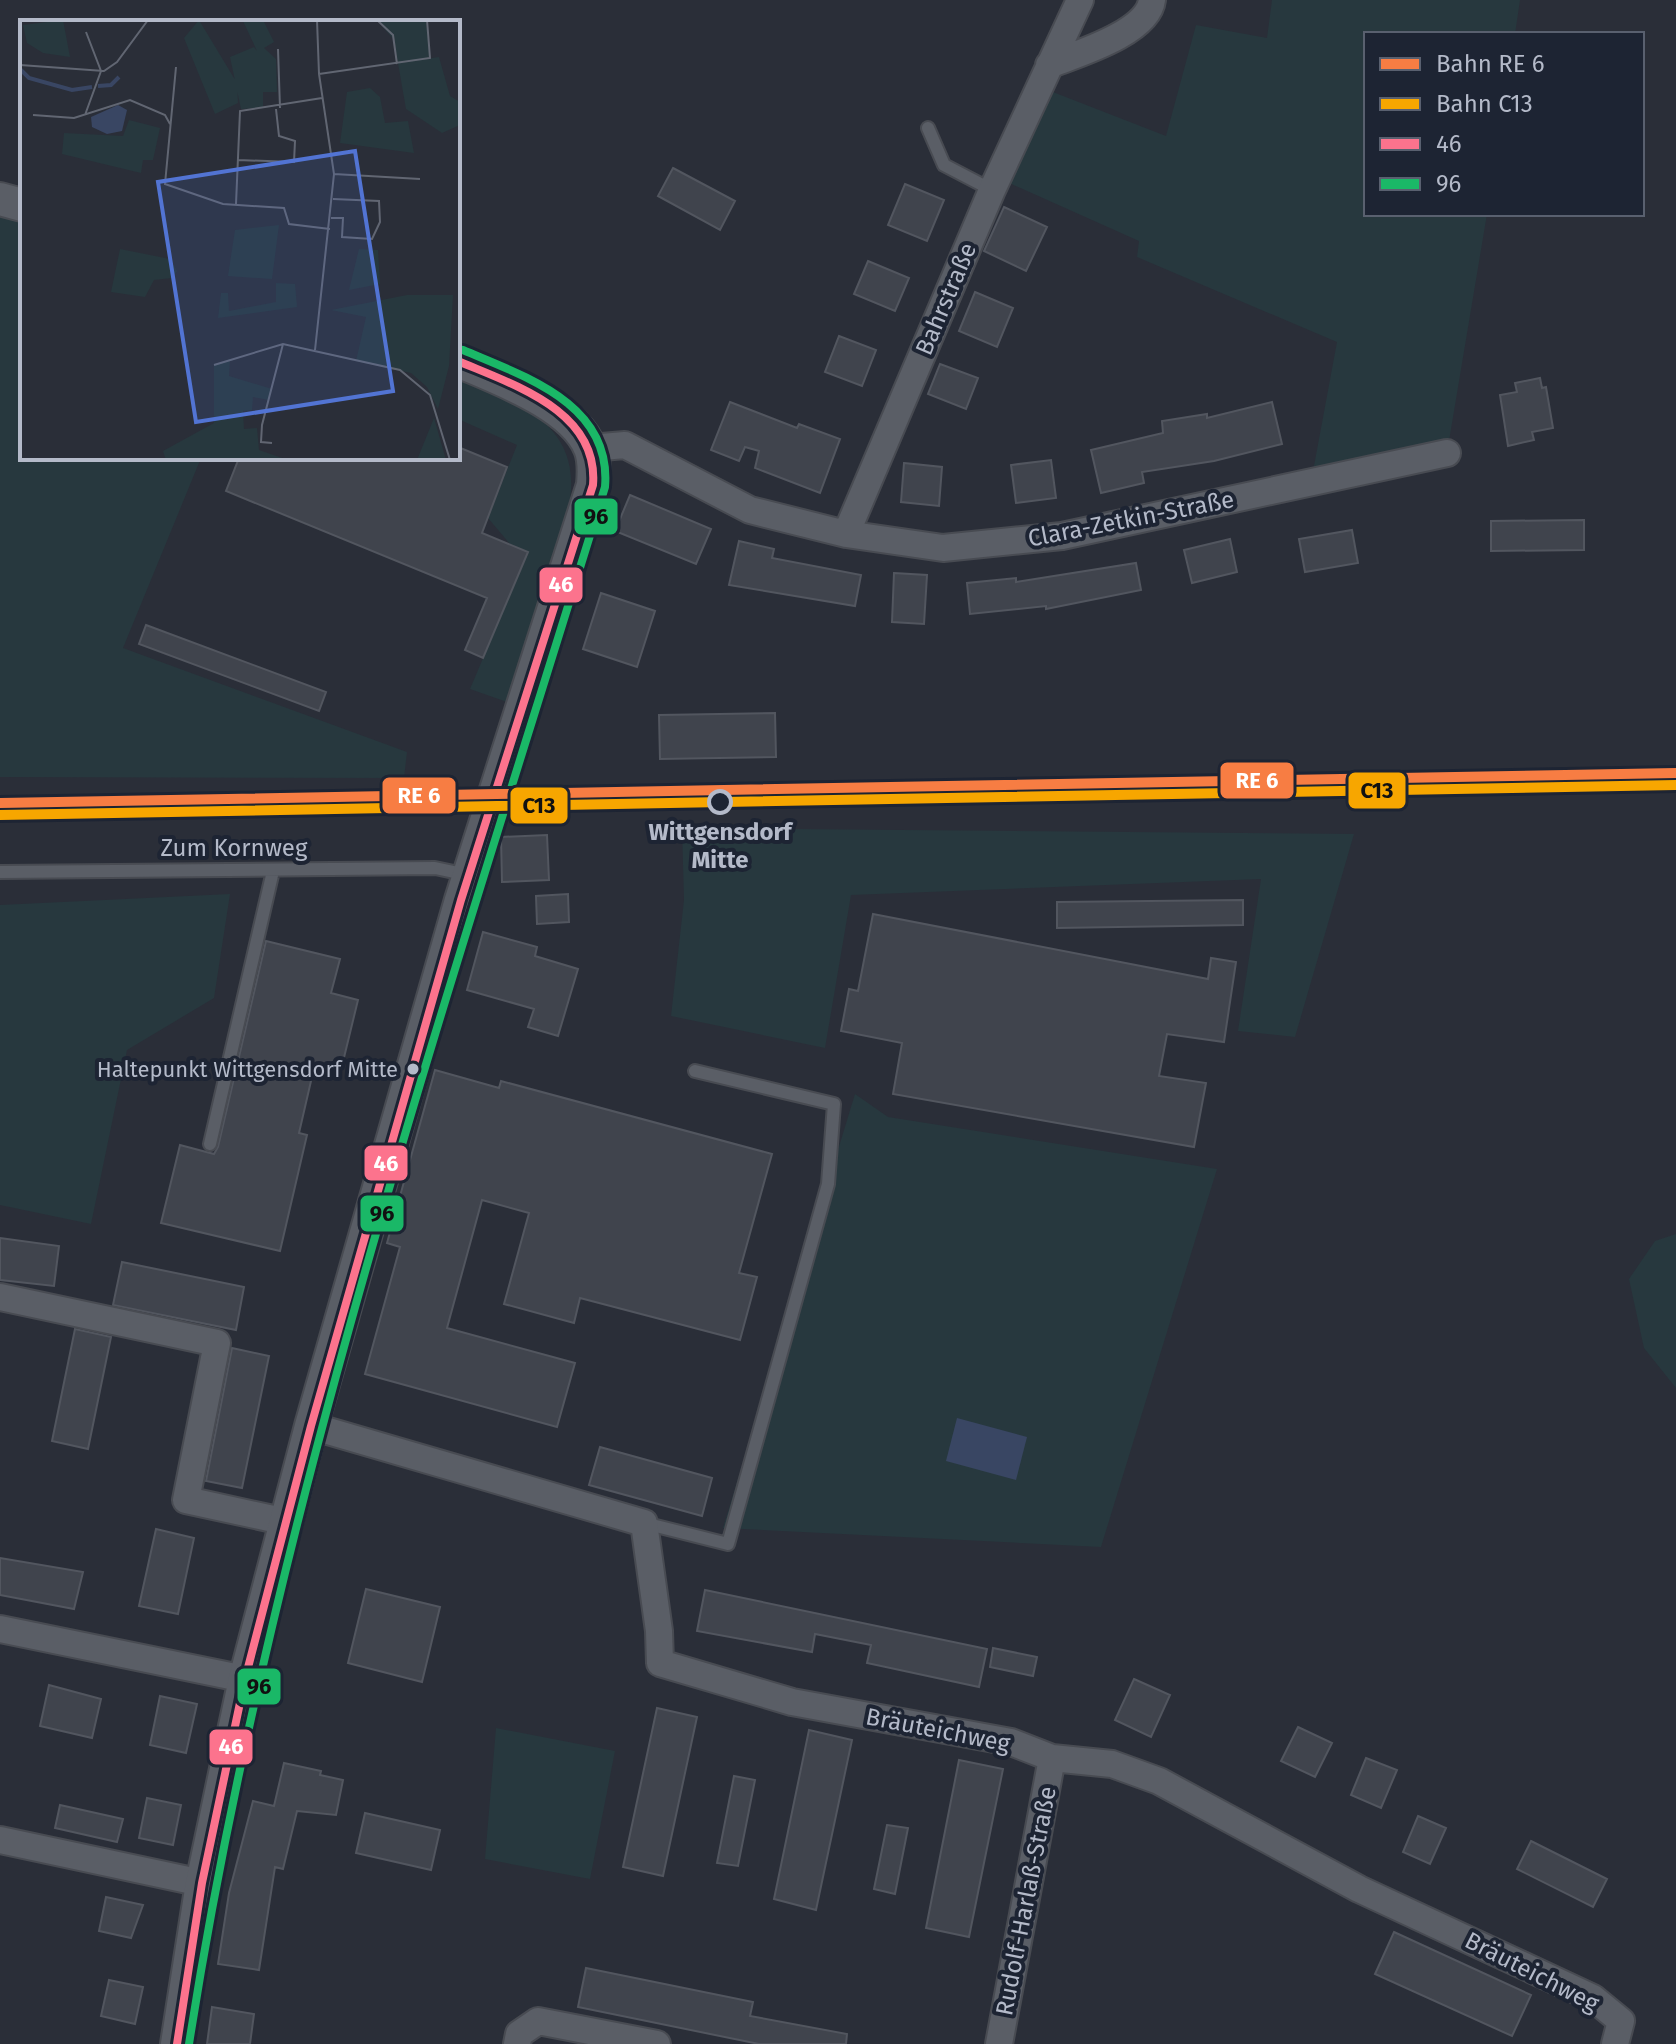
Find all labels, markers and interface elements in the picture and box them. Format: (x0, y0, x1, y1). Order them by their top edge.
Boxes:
inset map (20, 20, 460, 460)
legend (1364, 32, 1644, 216)
text: Bahn RE 6 (1436, 50, 1545, 78)
text: Bahn C13 (1436, 90, 1533, 118)
text: 46 (1436, 130, 1462, 158)
text: 96 (1436, 170, 1461, 198)
street label: Bahrstraße (910, 239, 982, 359)
street label: Clara-Zetkin-Straße (1026, 485, 1236, 553)
line badge: 96 (573, 497, 619, 536)
text: 96 (584, 503, 608, 530)
line badge: 46 (538, 566, 584, 604)
text: 46 (549, 571, 573, 598)
line badge: RE 6 (1219, 761, 1295, 800)
text: RE 6 (1236, 767, 1278, 794)
line badge: C13 (1347, 771, 1407, 810)
line badge: RE 6 (381, 776, 457, 815)
text: C13 (1360, 777, 1394, 804)
text: RE 6 (398, 782, 440, 809)
line badge: C13 (509, 786, 569, 825)
marker: Wittgensdorf Mitte (708, 790, 732, 814)
text: C13 (522, 792, 556, 819)
place label: Wittgensdorf Mitte (648, 818, 794, 874)
street label: Zum Kornweg (161, 834, 308, 862)
place label: Haltepunkt Wittgensdorf Mitte (97, 1056, 398, 1083)
marker: Haltepunkt Wittgensdorf Mitte (405, 1061, 421, 1077)
line badge: 46 (363, 1144, 409, 1182)
text: 46 (374, 1150, 398, 1177)
line badge: 96 (359, 1194, 405, 1233)
text: 96 (370, 1200, 394, 1227)
line badge: 96 (236, 1667, 282, 1706)
text: 96 (247, 1673, 271, 1700)
street label: Bräuteichweg (863, 1702, 1013, 1758)
line badge: 46 (208, 1728, 254, 1766)
text: 46 (219, 1733, 243, 1760)
street label: Rudolf-Harlaß-Straße (990, 1784, 1062, 2018)
street label: Bräuteichweg (1460, 1926, 1604, 2018)

